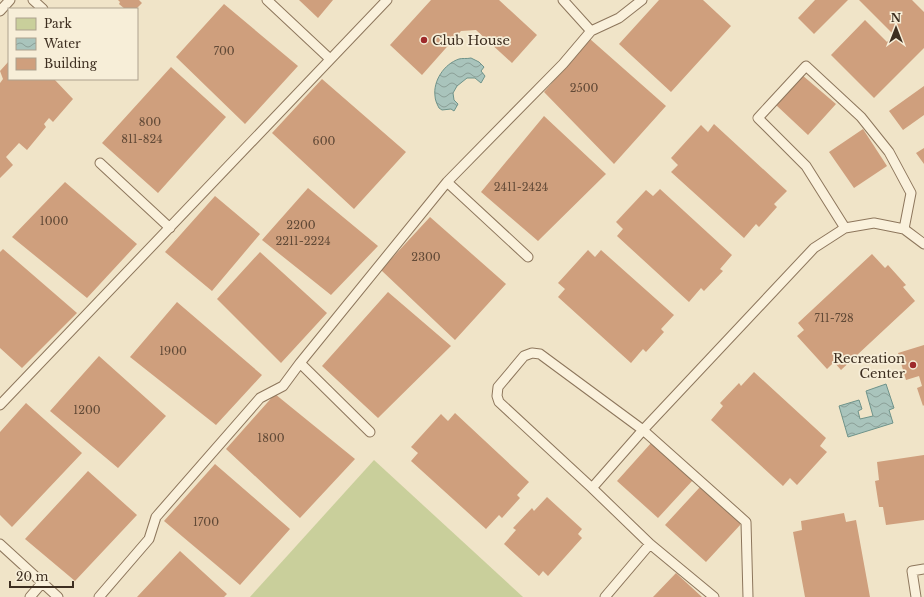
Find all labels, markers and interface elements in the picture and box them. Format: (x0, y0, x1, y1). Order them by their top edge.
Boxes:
legend (8, 8, 138, 80)
north arrow (876, 8, 916, 48)
text: N (891, 11, 902, 25)
text: Park (44, 16, 72, 31)
place label: Club House (432, 32, 510, 49)
marker: Club House (419, 35, 429, 45)
text: Water (43, 36, 81, 51)
house number: 700 (213, 44, 235, 58)
text: Building (44, 56, 98, 71)
house number: 2500 (570, 81, 599, 95)
house number: 800 (139, 115, 161, 129)
house number: 811-824 (121, 132, 163, 146)
house number: 600 (313, 134, 336, 148)
house number: 2411-2424 (494, 180, 548, 194)
house number: 1000 (40, 214, 68, 228)
house number: 2200 (286, 218, 316, 232)
house number: 2211-2224 (275, 234, 331, 248)
house number: 2300 (411, 250, 441, 264)
house number: 711-728 (814, 311, 854, 325)
house number: 1900 (159, 344, 187, 358)
place label: Recreation Center (833, 350, 906, 382)
marker: Recreation Center (908, 360, 918, 370)
house number: 1200 (73, 403, 101, 417)
house number: 1800 (257, 431, 285, 445)
house number: 1700 (193, 515, 219, 529)
scale bar (10, 563, 73, 589)
text: 20 m (16, 569, 48, 584)

